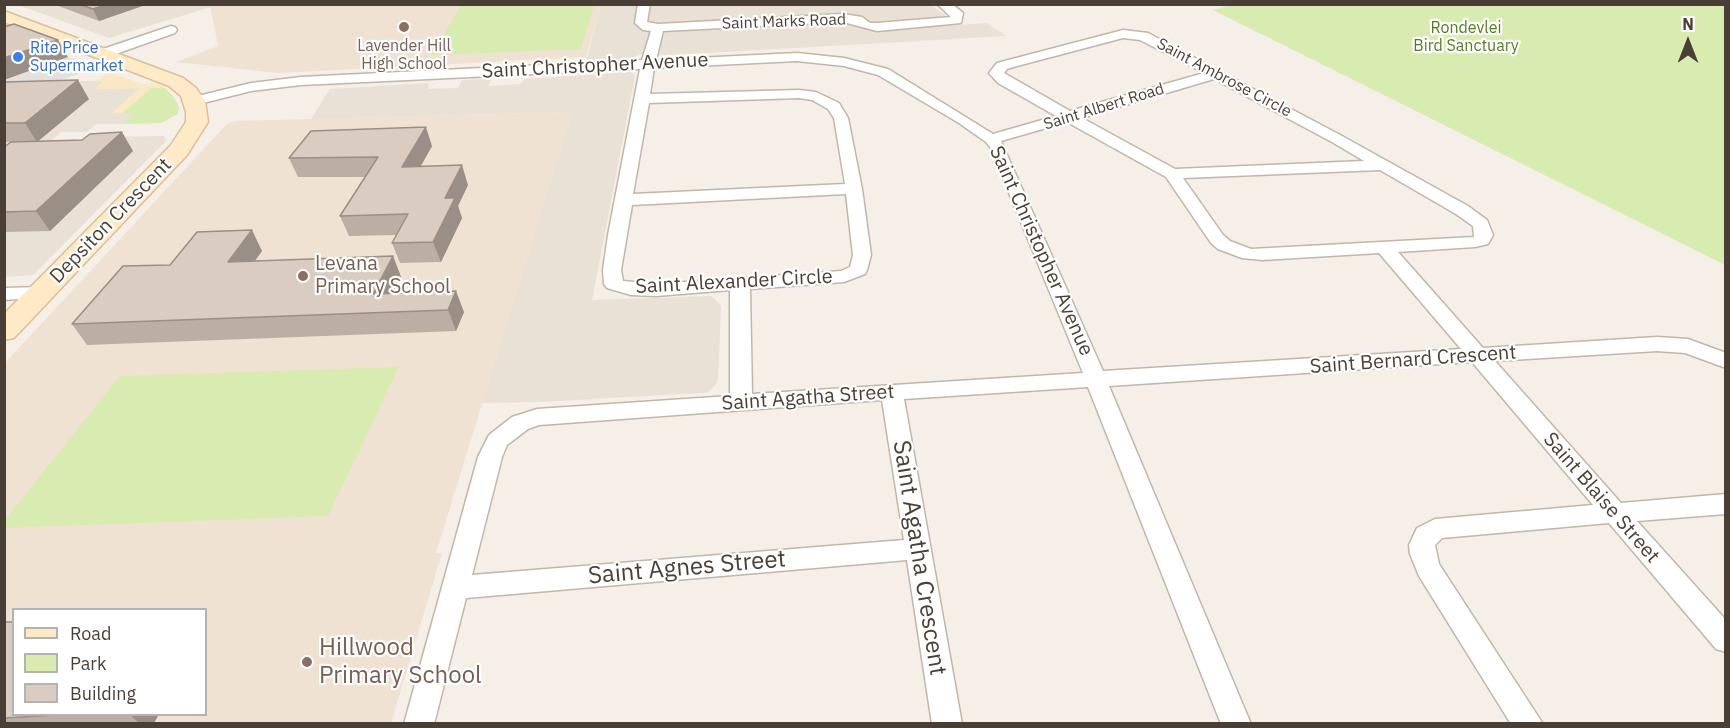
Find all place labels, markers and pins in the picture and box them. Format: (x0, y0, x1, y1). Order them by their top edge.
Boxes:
marker: Lavender Hill High School (397, 20, 411, 34)
place label: Lavender Hill High School (357, 36, 451, 74)
place label: Rite Price Supermarket (30, 38, 123, 76)
marker: Rite Price Supermarket (11, 50, 25, 64)
place label: Levana Primary School (315, 252, 451, 299)
marker: Levana Primary School (296, 269, 310, 283)
place label: Hillwood Primary School (319, 634, 482, 690)
marker: Hillwood Primary School (300, 655, 314, 669)

